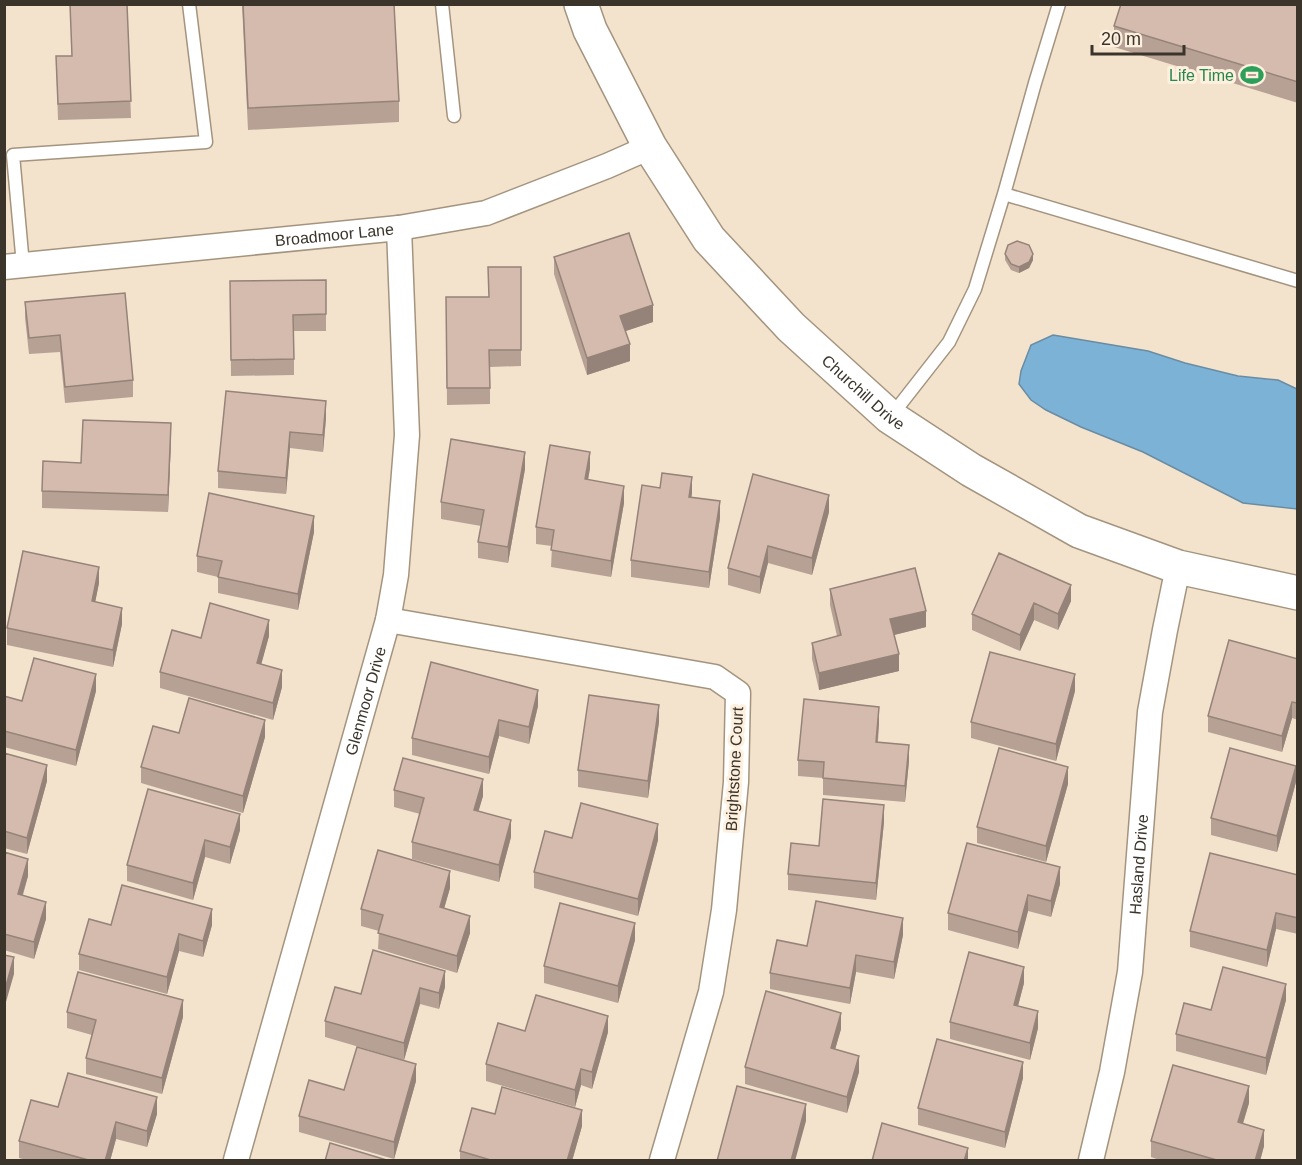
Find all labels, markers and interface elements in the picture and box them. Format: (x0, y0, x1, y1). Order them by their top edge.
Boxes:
scale bar (1092, 18, 1184, 56)
text: 20 m (1101, 29, 1141, 49)
sports icon: Life Time (1239, 62, 1265, 88)
place label: Life Time (1169, 67, 1234, 84)
street label: Broadmoor Lane (274, 221, 395, 249)
street label: Churchill Drive (819, 352, 908, 433)
street label: Glenmoor Drive (342, 645, 389, 757)
street label: Brightstone Court (723, 706, 746, 832)
street label: Hasland Drive (1126, 814, 1151, 915)

